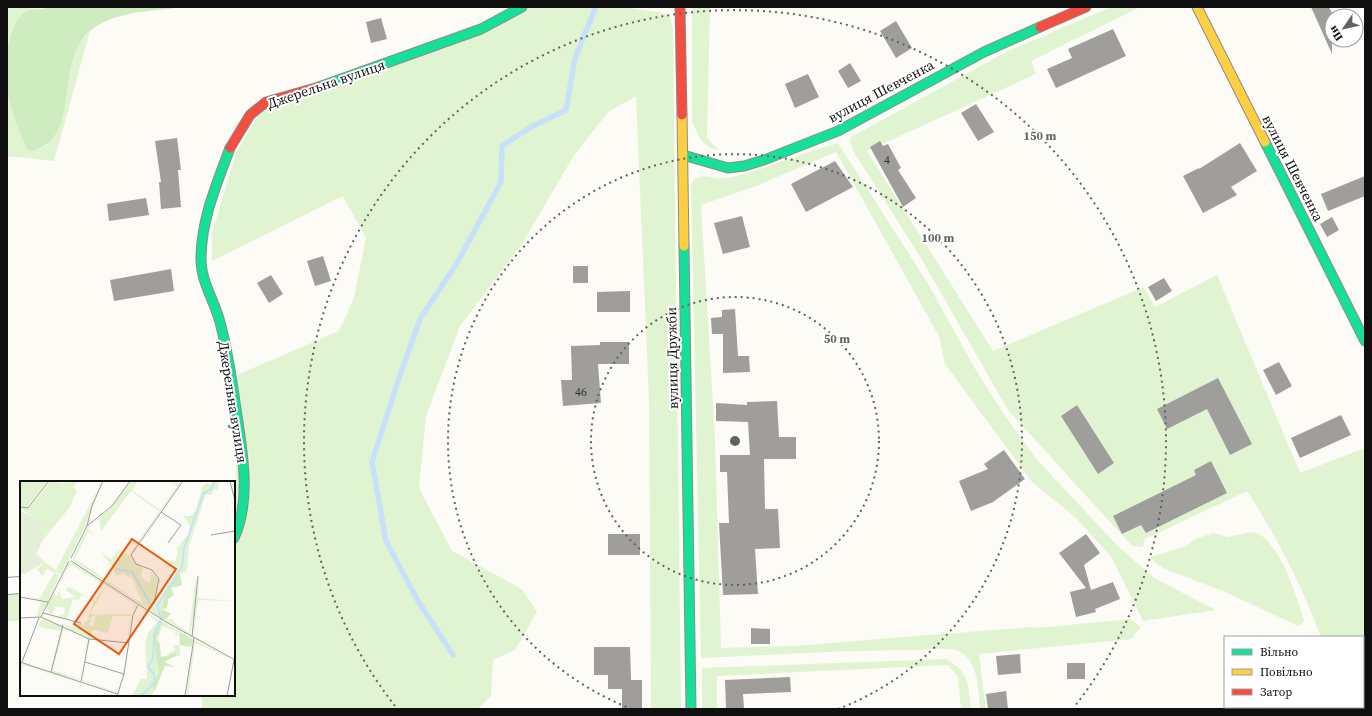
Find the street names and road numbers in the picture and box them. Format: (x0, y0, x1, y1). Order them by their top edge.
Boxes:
street label: Джерельна вулиця (264, 54, 388, 114)
street label: вулиця Шевченка (825, 54, 938, 127)
street label: вулиця Шевченка (1257, 111, 1329, 226)
street label: вулиця Дружби (661, 307, 683, 409)
street label: Джерельна вулиця (213, 339, 253, 465)

